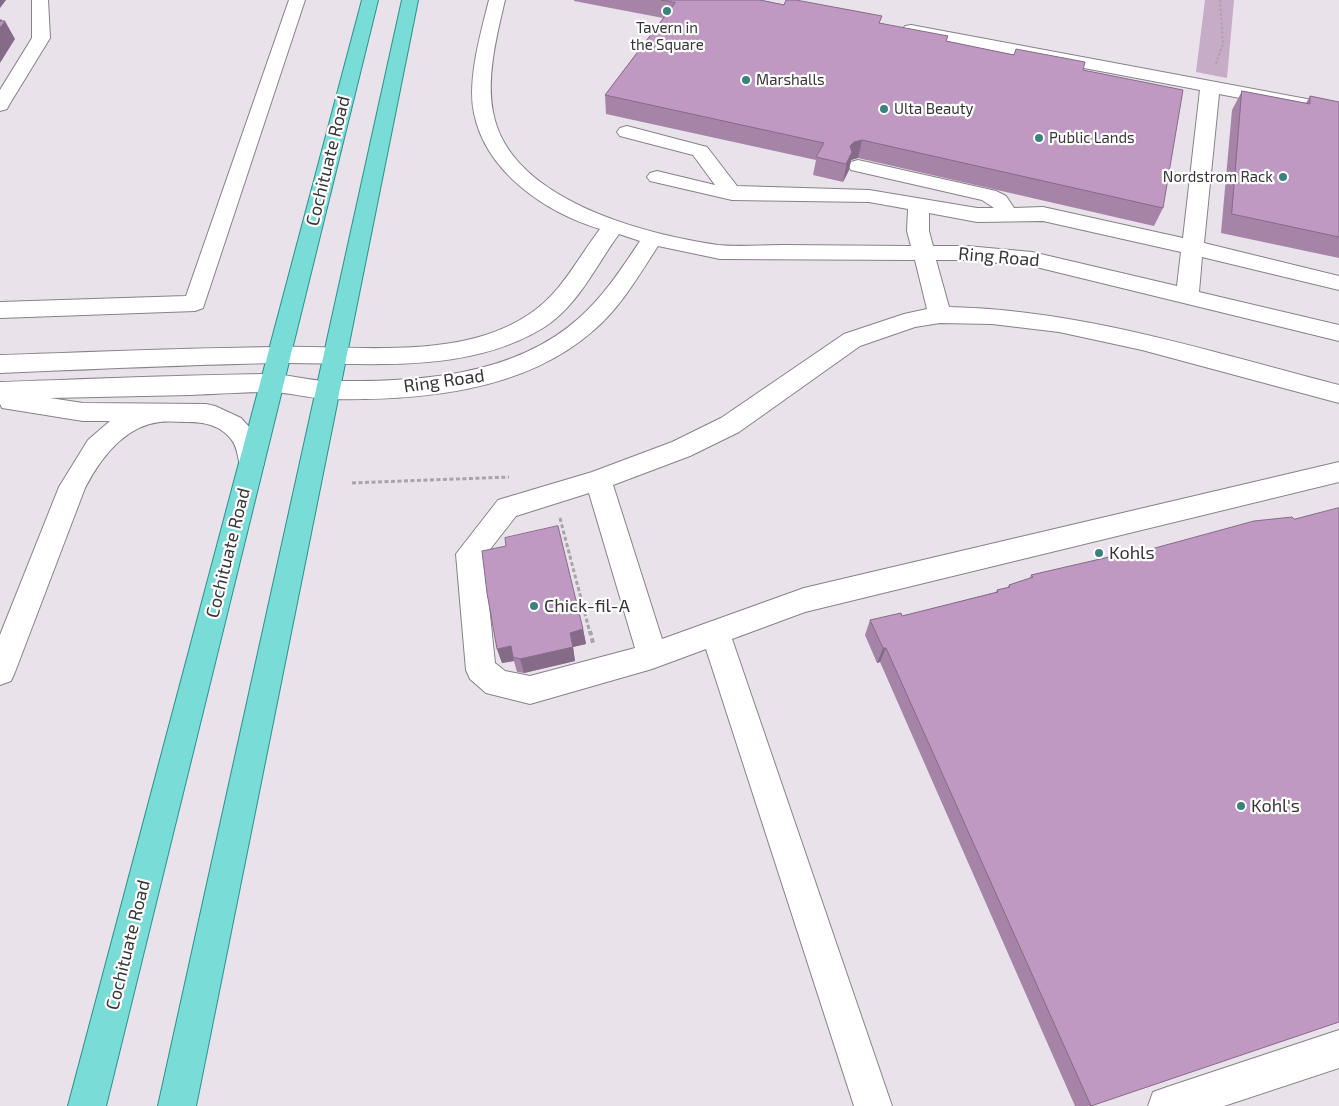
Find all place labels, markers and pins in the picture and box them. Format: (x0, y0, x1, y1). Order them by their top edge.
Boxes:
marker: Tavern in the Square (661, 5, 673, 17)
place label: Tavern in the Square (630, 19, 704, 54)
place label: Marshalls (756, 71, 825, 89)
marker: Marshalls (740, 74, 752, 86)
place label: Ulta Beauty (894, 100, 973, 118)
marker: Ulta Beauty (878, 103, 890, 115)
place label: Public Lands (1049, 129, 1135, 147)
marker: Public Lands (1033, 132, 1045, 144)
place label: Nordstrom Rack (1163, 168, 1273, 186)
marker: Nordstrom Rack (1277, 171, 1289, 183)
place label: Kohls (1109, 542, 1155, 564)
marker: Kohls (1093, 547, 1105, 559)
place label: Chick-fil-A (544, 595, 630, 617)
marker: Chick-fil-A (528, 600, 540, 612)
place label: Kohl's (1251, 795, 1300, 817)
marker: Kohl's (1235, 800, 1247, 812)

